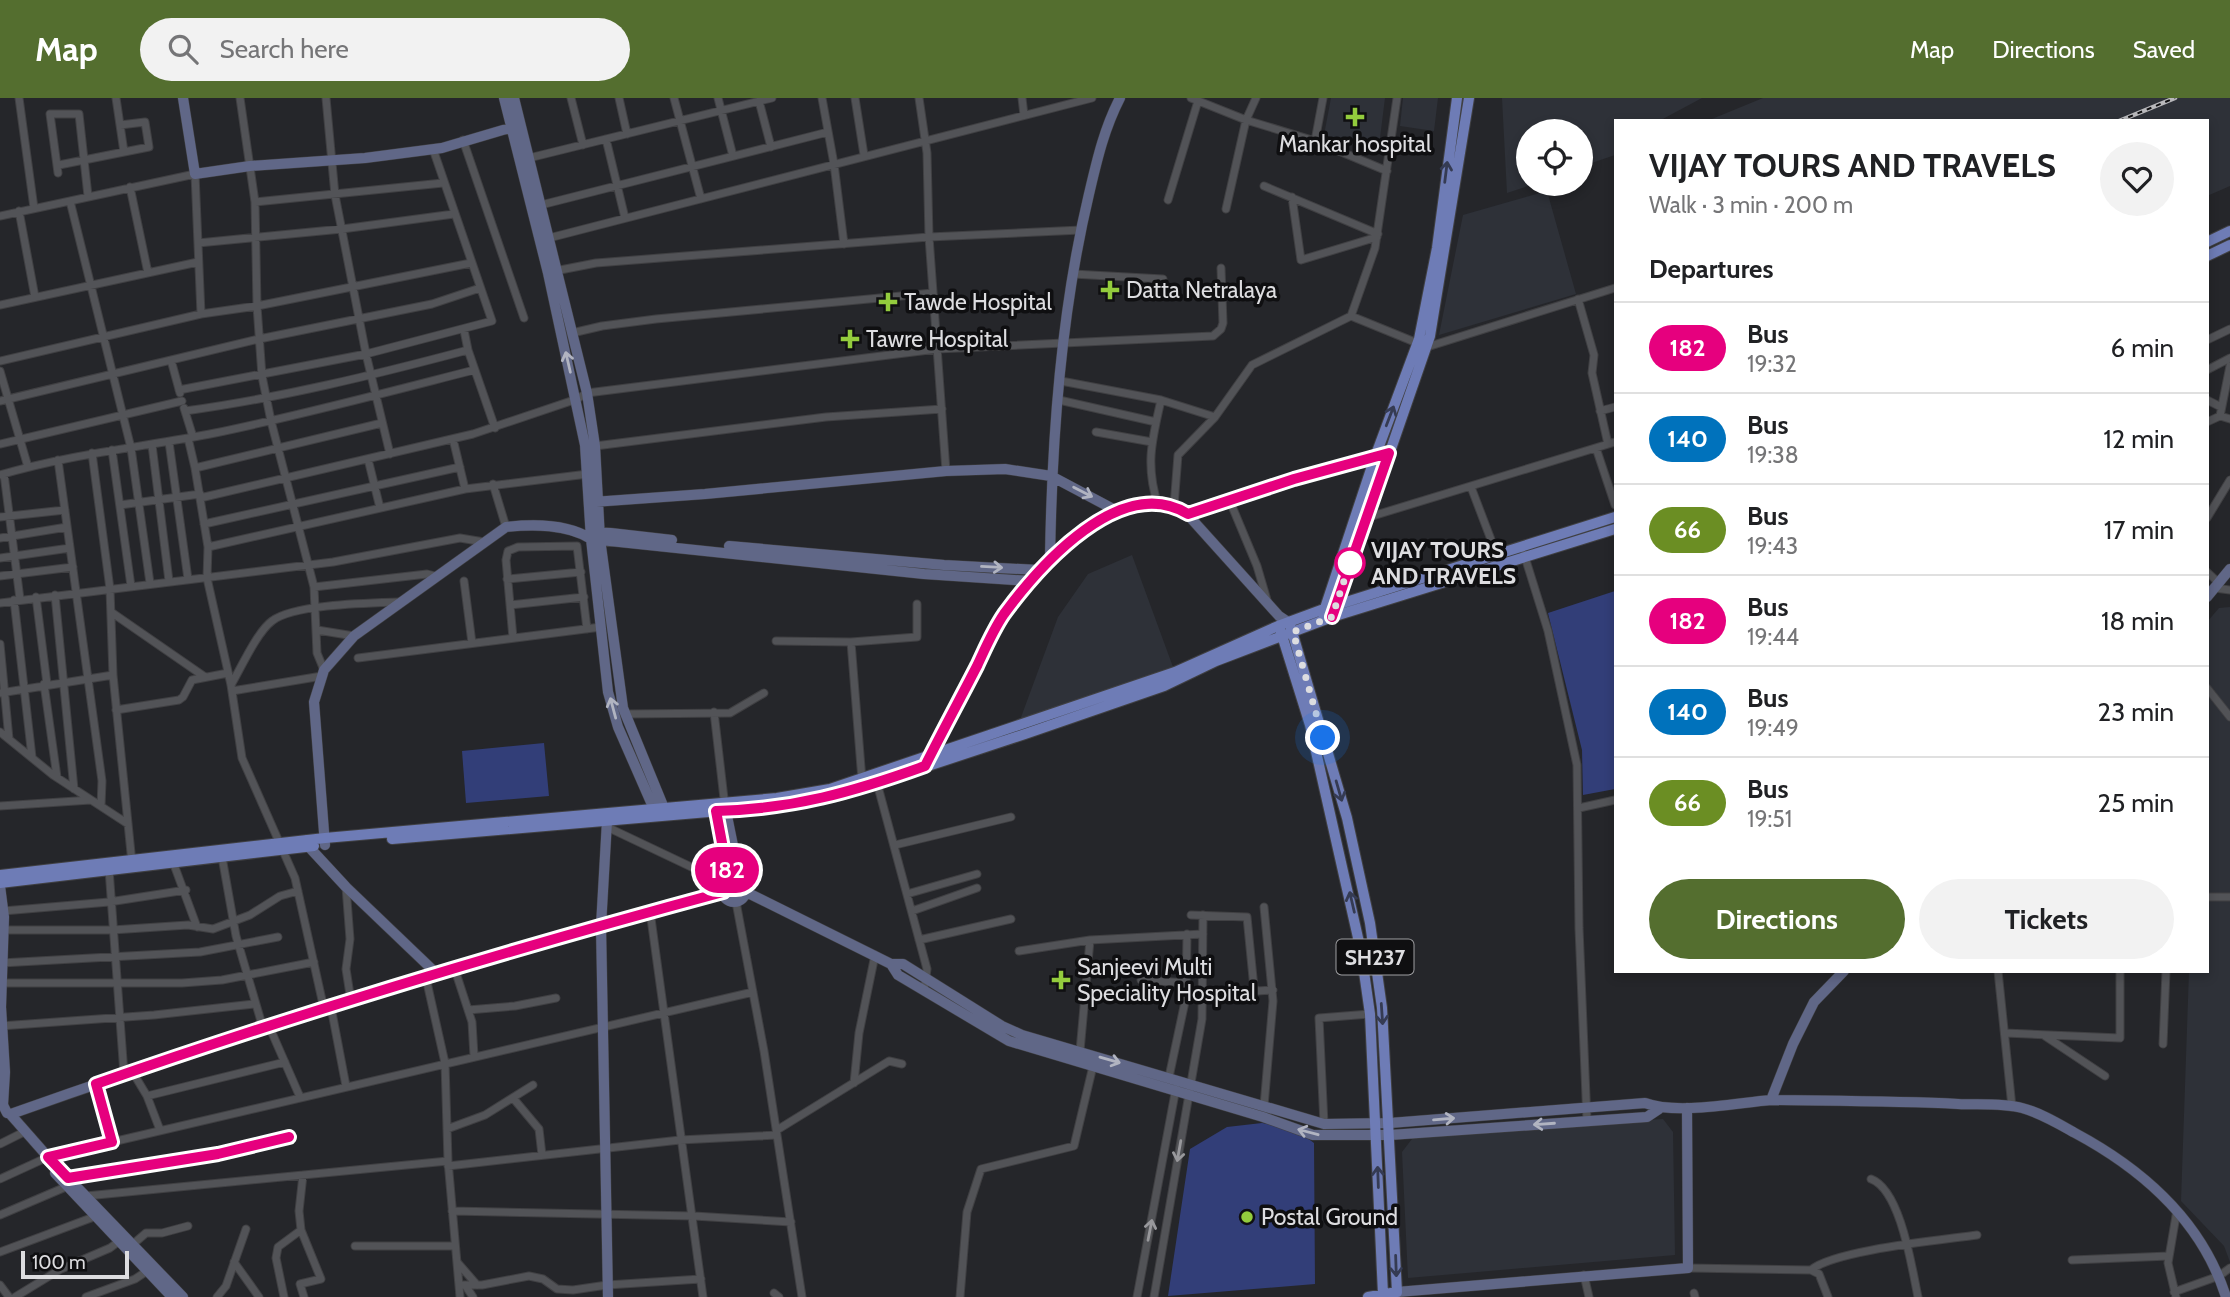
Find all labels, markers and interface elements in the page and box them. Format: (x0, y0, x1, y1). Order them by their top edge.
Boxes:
search box (140, 18, 630, 81)
text: Map (35, 29, 98, 69)
icon: search (164, 30, 202, 68)
text: Search here (220, 33, 349, 65)
text: Map (1910, 35, 1954, 64)
text: Directions (1992, 35, 2095, 64)
text: Saved (2133, 35, 2195, 64)
marker: Mankar hospital (1345, 107, 1365, 127)
map controls (1516, 119, 1593, 196)
button: locate (1516, 119, 1593, 196)
place label: Mankar hospital (1279, 130, 1432, 158)
button: heart (2100, 142, 2174, 216)
text: VIJAY TOURS AND TRAVELS (1649, 145, 2056, 185)
one-way arrow (1440, 161, 1453, 184)
text: Walk · 3 min · 200 m (1649, 191, 1853, 219)
text: Departures (1649, 253, 1773, 285)
place label: Datta Netralaya (1126, 276, 1277, 304)
marker: Datta Netralaya (1100, 280, 1120, 300)
place label: Tawde Hospital (904, 288, 1052, 316)
marker: Tawde Hospital (878, 292, 898, 312)
text: Bus (1747, 318, 1788, 350)
place label: Tawre Hospital (866, 325, 1009, 353)
marker: Tawre Hospital (840, 329, 860, 349)
text: 6 min (2111, 332, 2174, 364)
text: 182 (1669, 333, 1706, 362)
text: 19:32 (1747, 350, 1797, 378)
one-way arrow (561, 351, 575, 374)
one-way arrow (1385, 406, 1397, 428)
text: Bus (1747, 409, 1788, 441)
text: 12 min (2103, 423, 2174, 455)
text: 140 (1667, 424, 1708, 453)
text: 19:38 (1747, 441, 1799, 469)
one-way arrow (1073, 485, 1093, 499)
text: Bus (1747, 500, 1788, 532)
text: 17 min (2104, 514, 2174, 546)
text: 66 (1674, 515, 1701, 544)
text: 19:43 (1747, 532, 1798, 560)
place label: VIJAY TOURS AND TRAVELS (1371, 536, 1516, 590)
marker: VIJAY TOURS AND TRAVELS (1335, 548, 1365, 578)
one-way arrow (980, 561, 1003, 574)
text: Bus (1747, 591, 1788, 623)
text: 18 min (2101, 605, 2174, 637)
text: 182 (1669, 606, 1706, 635)
text: 19:44 (1747, 623, 1799, 651)
text: Bus (1747, 682, 1788, 714)
text: 23 min (2098, 696, 2174, 728)
one-way arrow (605, 697, 618, 719)
text: 140 (1667, 697, 1708, 726)
text: 19:49 (1747, 714, 1799, 742)
your location (1305, 720, 1340, 755)
text: Bus (1747, 773, 1788, 805)
one-way arrow (1333, 780, 1346, 802)
text: 25 min (2098, 787, 2174, 819)
text: 66 (1674, 788, 1701, 817)
text: 19:51 (1747, 805, 1792, 833)
line badge: 182 (687, 847, 767, 893)
text: 182 (709, 855, 745, 884)
button: Directions (1649, 879, 1905, 959)
button: Tickets (1919, 879, 2174, 959)
one-way arrow (1344, 891, 1358, 914)
road number: SH237 (1336, 940, 1414, 974)
place label: Sanjeevi Multi Speciality Hospital (1077, 953, 1257, 1007)
marker: Sanjeevi Multi Speciality Hospital (1051, 970, 1071, 990)
one-way arrow (1376, 1002, 1389, 1025)
one-way arrow (1099, 1055, 1121, 1068)
one-way arrow (1432, 1112, 1454, 1125)
one-way arrow (1533, 1117, 1556, 1130)
one-way arrow (1298, 1125, 1320, 1138)
one-way arrow (1172, 1139, 1185, 1162)
one-way arrow (1371, 1166, 1384, 1189)
place label: Postal Ground (1261, 1203, 1398, 1231)
marker: Postal Ground (1239, 1209, 1255, 1225)
one-way arrow (1143, 1219, 1157, 1242)
scale bar (21, 1248, 130, 1280)
text: 100 m (32, 1251, 86, 1274)
one-way arrow (1389, 1254, 1402, 1277)

